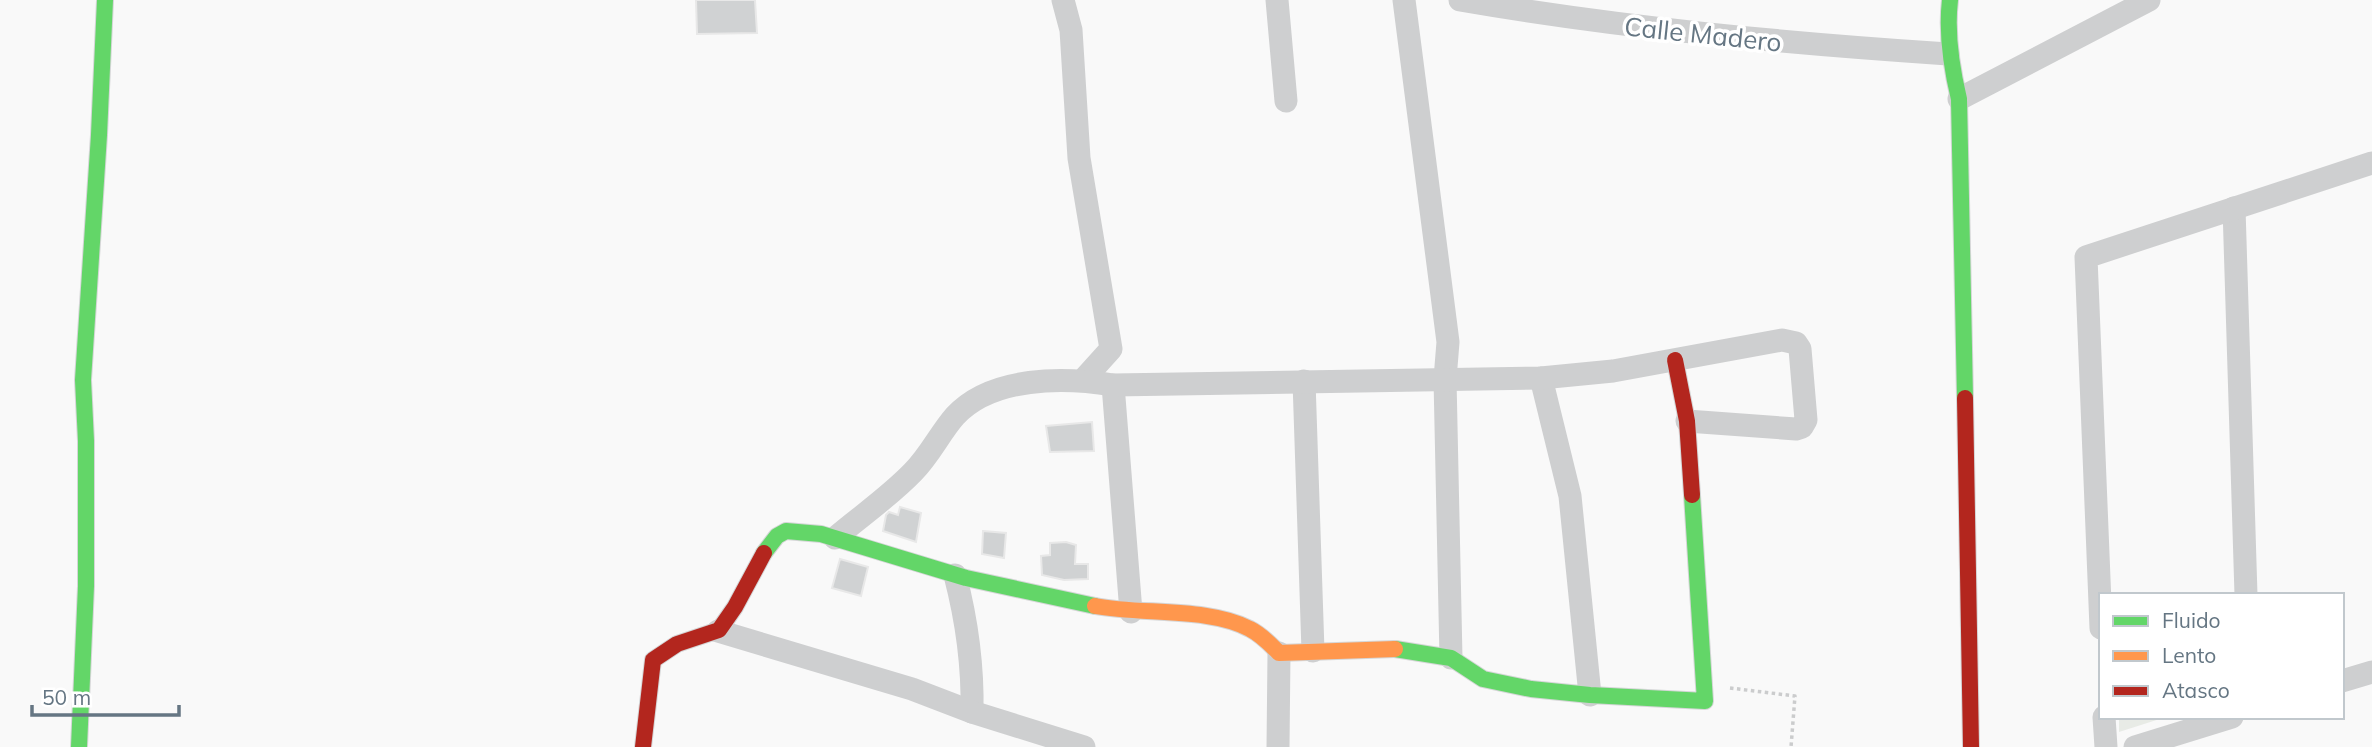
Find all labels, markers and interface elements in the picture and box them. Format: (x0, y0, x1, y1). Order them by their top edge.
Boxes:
street label: Calle Madero (1623, 9, 1783, 59)
legend (2099, 593, 2344, 719)
text: Fluido (2162, 607, 2221, 633)
text: Lento (2162, 642, 2216, 668)
scale bar (32, 674, 178, 718)
text: Atasco (2162, 677, 2230, 703)
text: 50 m (42, 684, 91, 710)

